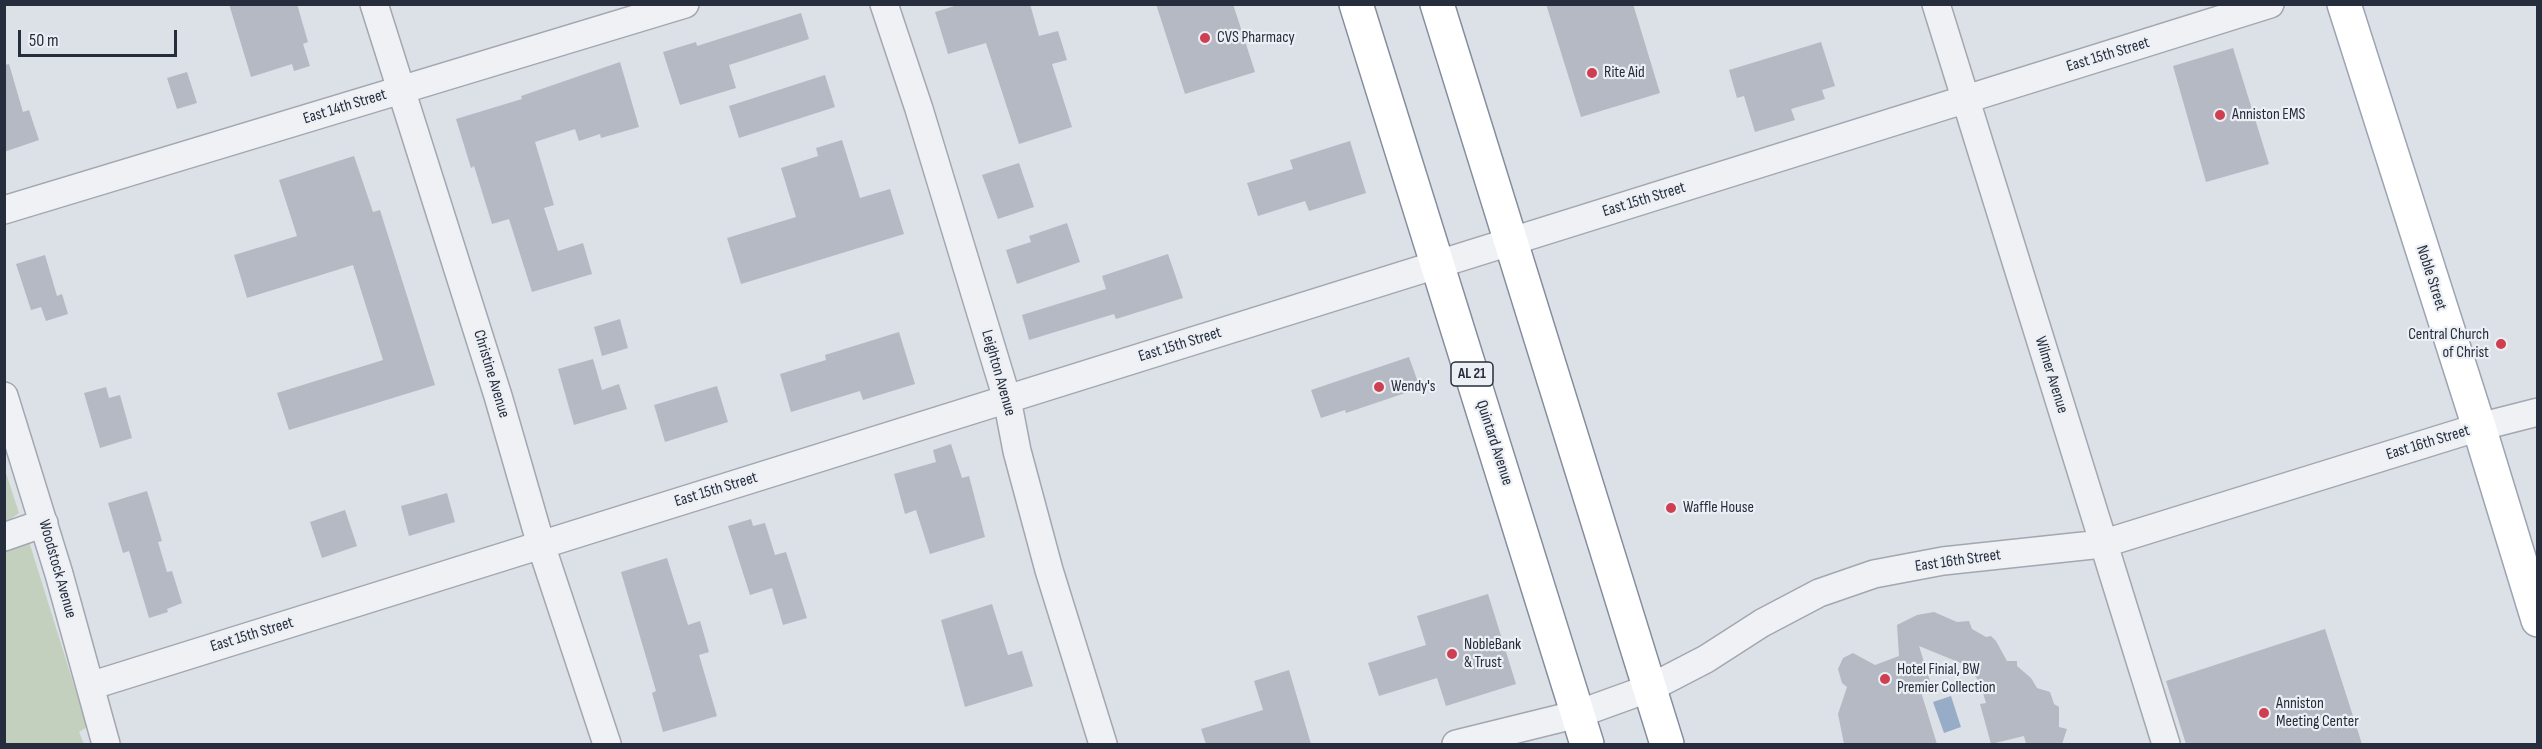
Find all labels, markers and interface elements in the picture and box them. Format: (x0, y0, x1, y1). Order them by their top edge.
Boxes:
scale bar (21, 18, 180, 56)
place label: CVS Pharmacy (1217, 28, 1295, 48)
text: 50 m (29, 30, 59, 51)
marker: CVS Pharmacy (1198, 31, 1212, 45)
street label: East 15th Street (2064, 33, 2152, 77)
place label: Rite Aid (1604, 63, 1645, 83)
marker: Rite Aid (1585, 66, 1599, 80)
street label: East 14th Street (301, 85, 389, 129)
place label: Anniston EMS (2232, 105, 2305, 125)
marker: Anniston EMS (2213, 108, 2227, 122)
street label: East 15th Street (1600, 178, 1688, 222)
street label: Noble Street (2411, 243, 2451, 313)
street label: East 15th Street (1136, 323, 1224, 367)
place label: Central Church of Christ (2408, 325, 2489, 363)
street label: Christine Avenue (469, 328, 513, 420)
street label: Leighton Avenue (977, 328, 1019, 418)
street label: Wilmer Avenue (2030, 334, 2072, 416)
marker: Central Church of Christ (2494, 337, 2508, 351)
road number: AL 21 (1451, 362, 1493, 386)
place label: Wendy's (1391, 377, 1436, 397)
marker: Wendy's (1372, 380, 1386, 394)
street label: Quintard Avenue (1471, 398, 1517, 488)
street label: East 16th Street (2384, 421, 2472, 465)
street label: East 15th Street (672, 468, 760, 512)
place label: Waffle House (1683, 498, 1754, 518)
marker: Waffle House (1664, 501, 1678, 515)
street label: Woodstock Avenue (34, 518, 80, 620)
street label: East 16th Street (1914, 545, 2002, 577)
street label: East 15th Street (208, 613, 296, 657)
place label: NobleBank & Trust (1464, 635, 1521, 673)
marker: NobleBank & Trust (1445, 647, 1459, 661)
place label: Hotel Finial, BW Premier Collection (1897, 660, 1996, 698)
marker: Hotel Finial, BW Premier Collection (1878, 672, 1892, 686)
place label: Anniston Meeting Center (2276, 694, 2359, 732)
marker: Anniston Meeting Center (2257, 706, 2271, 720)

